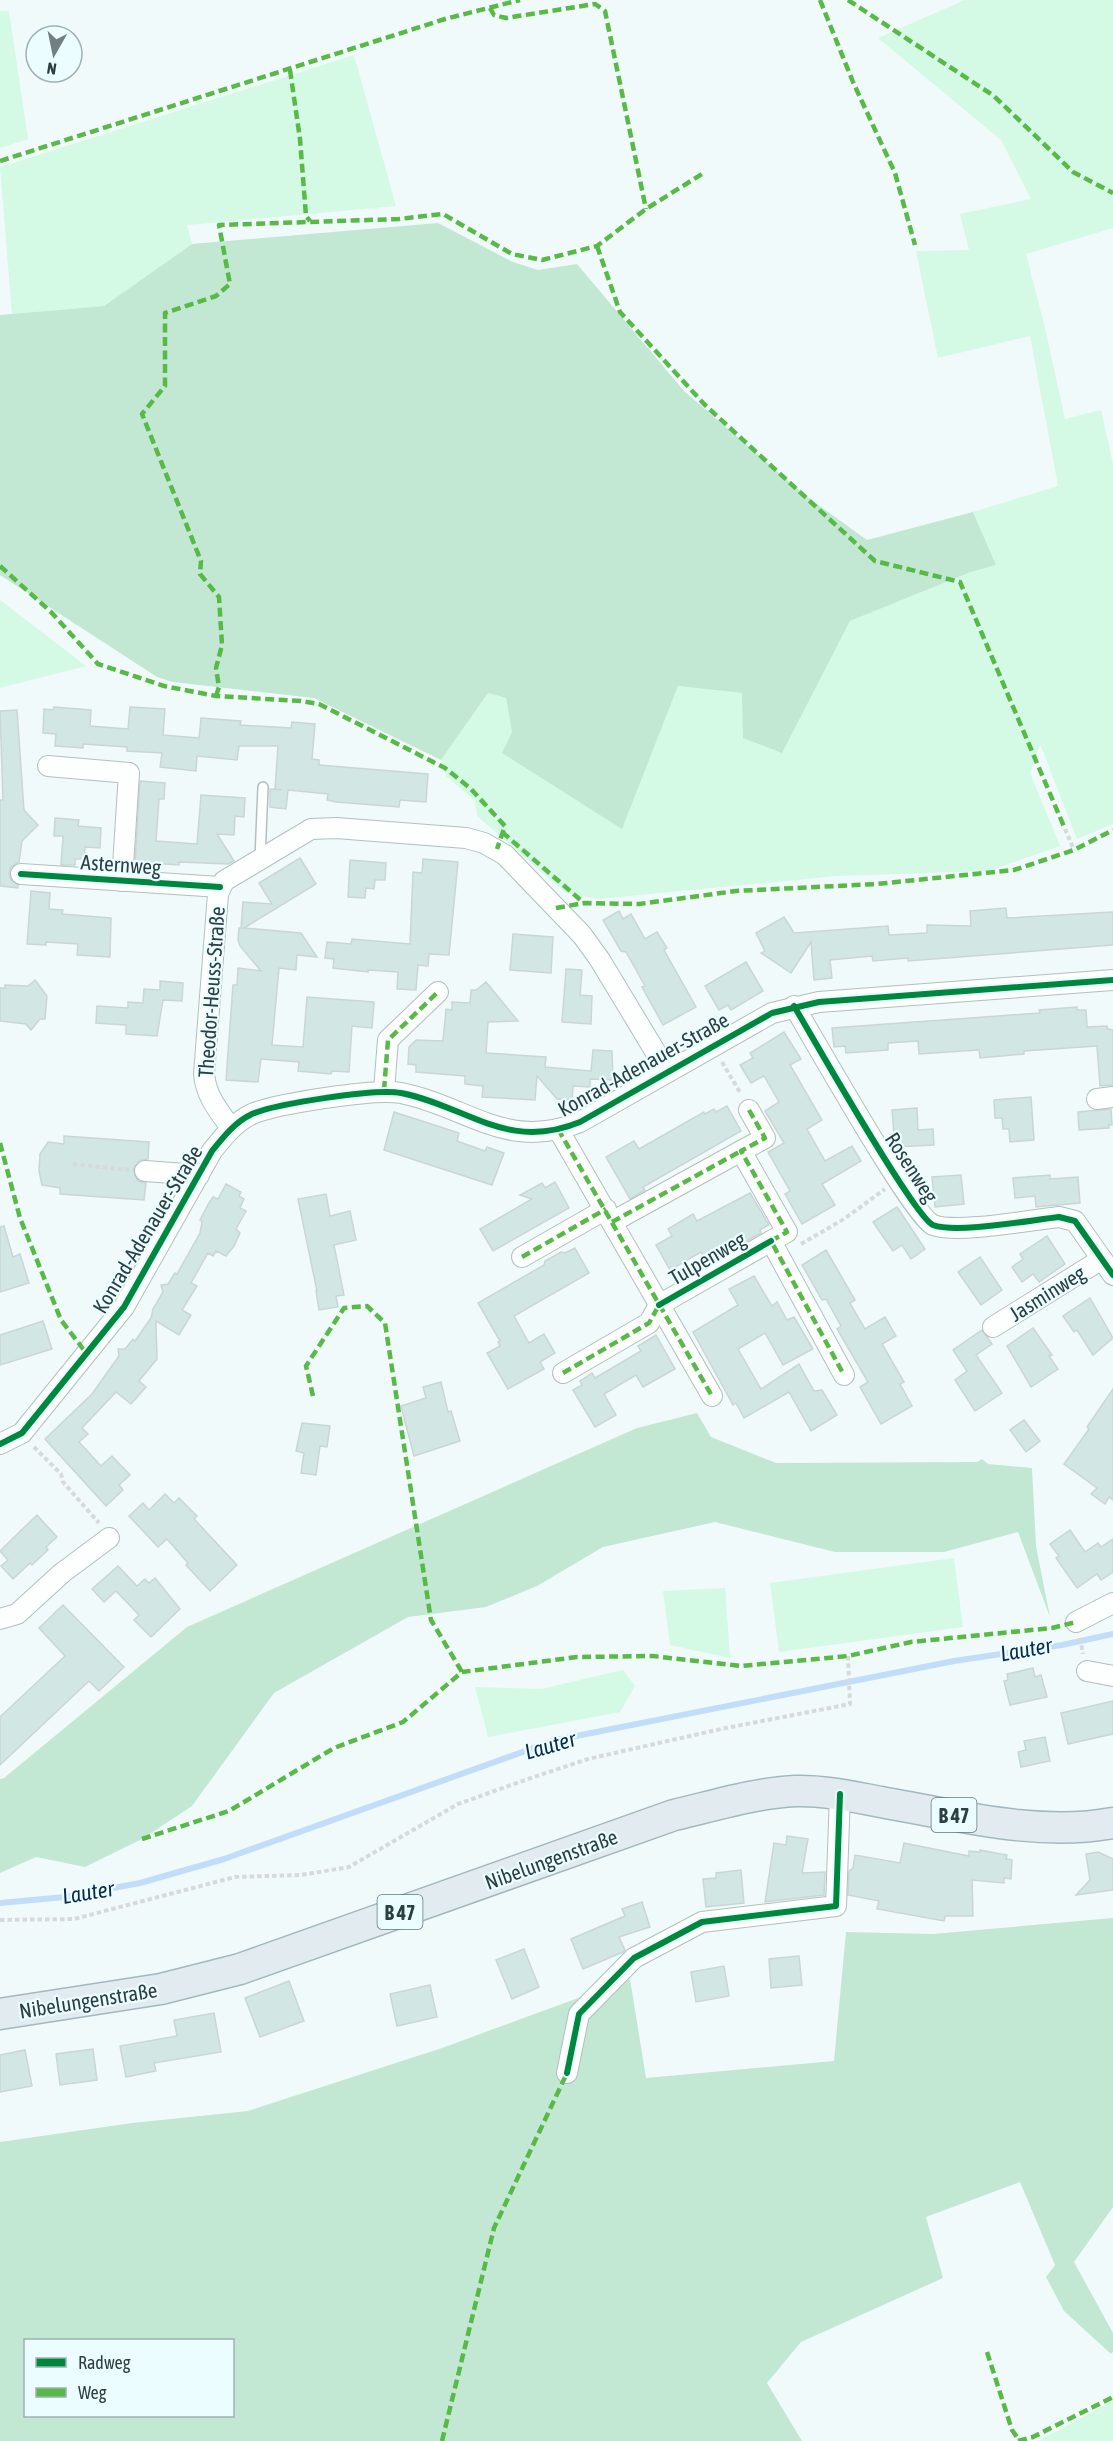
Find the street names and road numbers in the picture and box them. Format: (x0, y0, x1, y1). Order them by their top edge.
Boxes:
street label: Asternweg (80, 849, 162, 879)
street label: Theodor-Heuss-Straße (193, 906, 229, 1078)
street label: Konrad-Adenauer-Straße (554, 1007, 732, 1121)
street label: Rosenweg (881, 1128, 943, 1206)
street label: Konrad-Adenauer-Straße (87, 1141, 207, 1317)
street label: Tulpenweg (664, 1226, 750, 1290)
street label: Jasminweg (1005, 1260, 1089, 1326)
road number: B 47 (932, 1798, 976, 1832)
street label: Nibelungenstraße (481, 1824, 621, 1894)
road number: B 47 (378, 1895, 422, 1929)
street label: Nibelungenstraße (17, 1977, 159, 2023)

